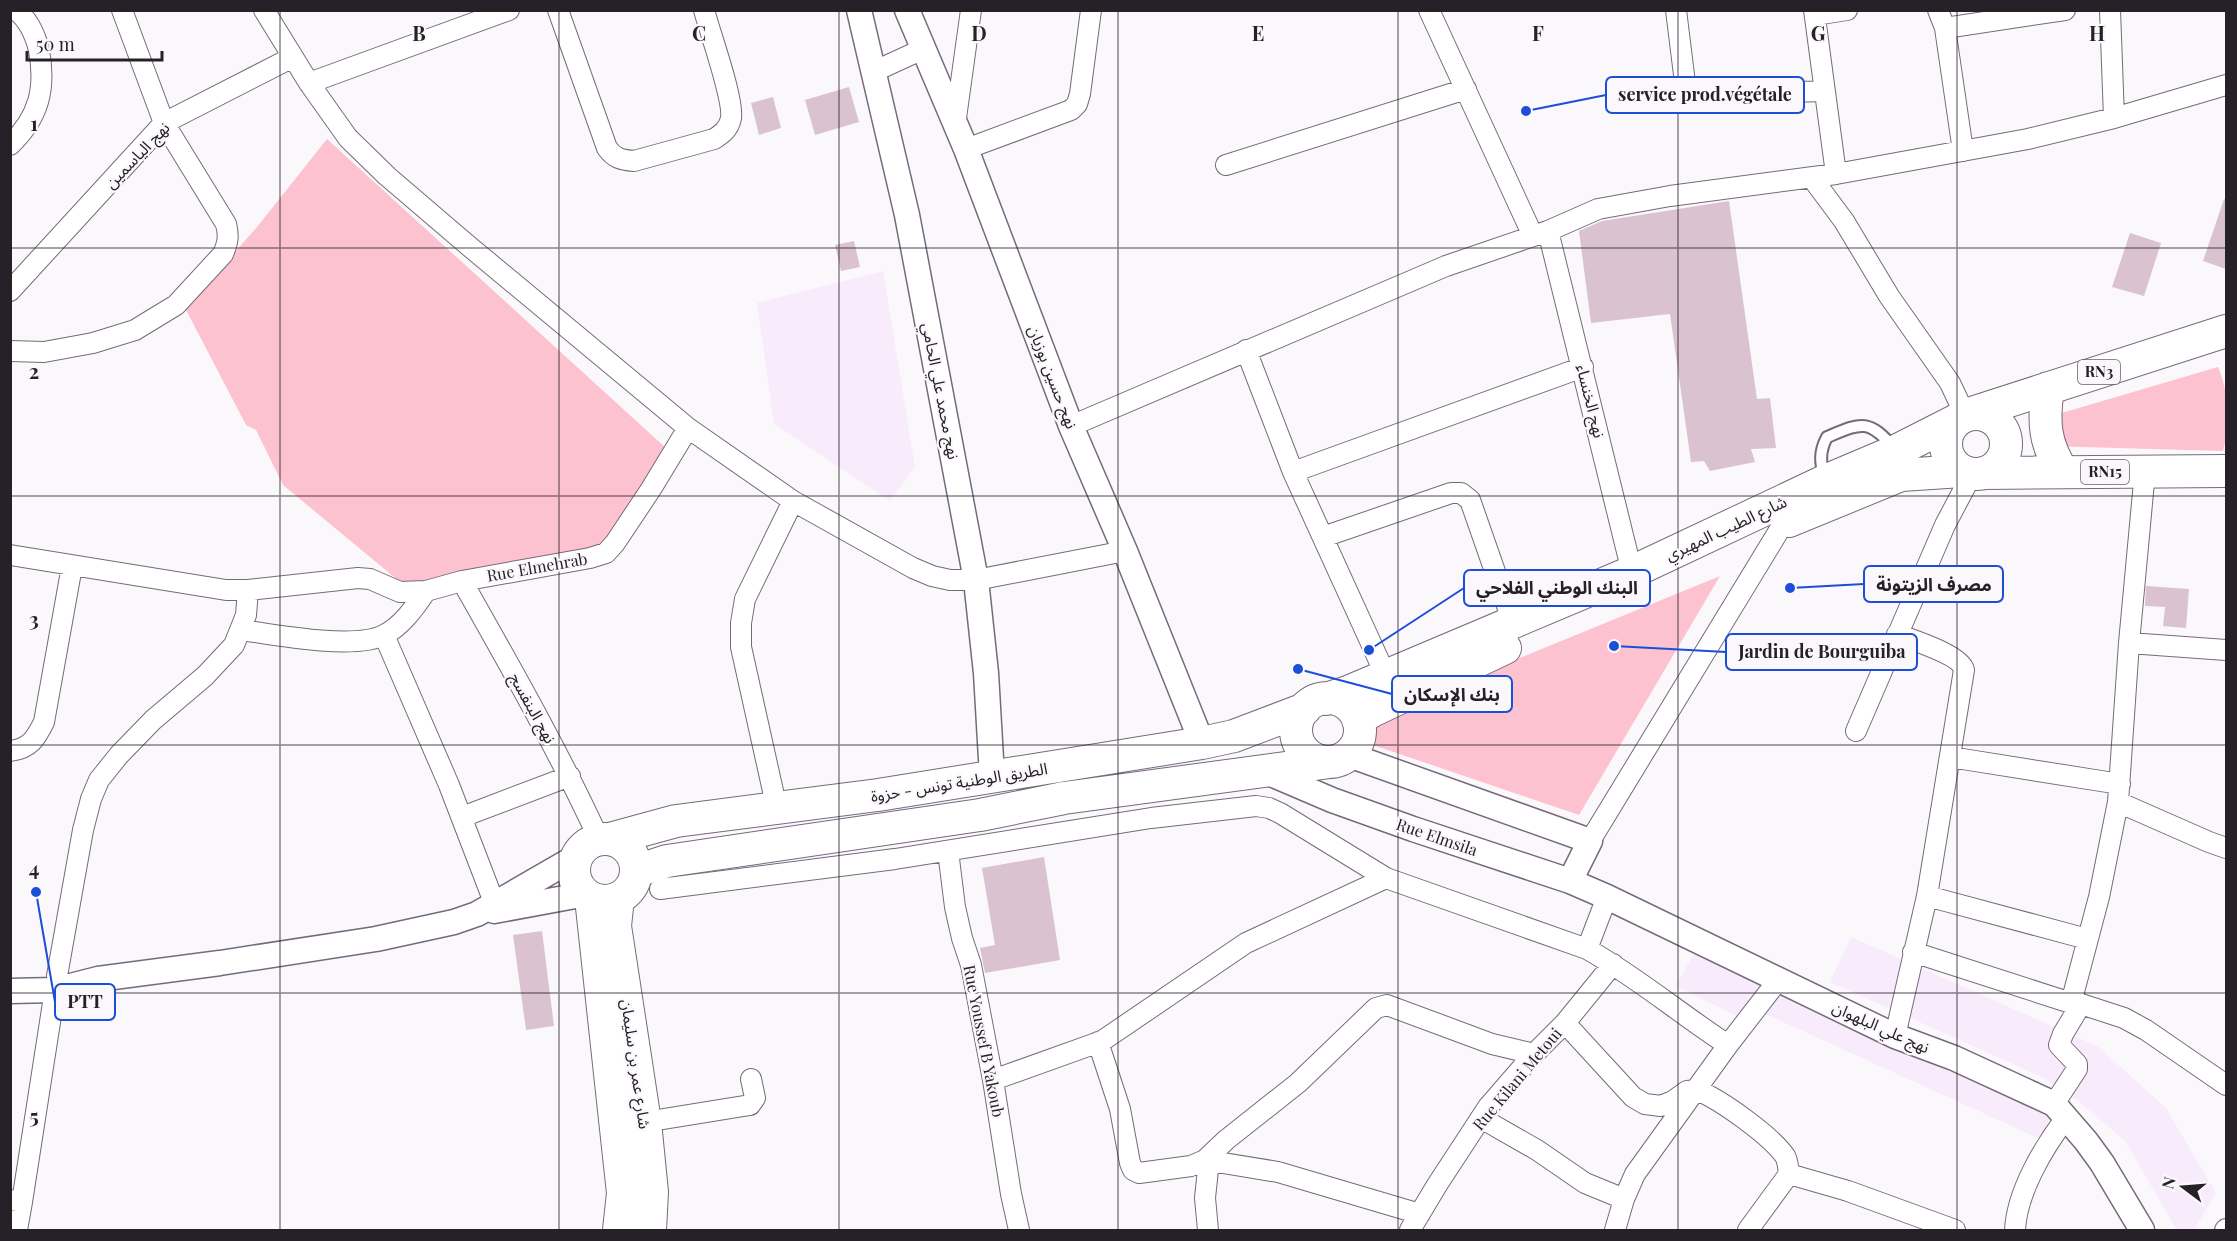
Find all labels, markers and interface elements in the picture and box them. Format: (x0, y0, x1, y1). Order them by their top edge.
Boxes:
text: B (412, 19, 426, 46)
text: C (692, 19, 706, 46)
text: D (971, 19, 987, 46)
text: E (1252, 19, 1264, 46)
text: F (1532, 19, 1544, 46)
text: G (1811, 19, 1826, 46)
text: H (2089, 19, 2105, 46)
scale bar (27, 24, 162, 62)
text: 50 m (36, 32, 75, 56)
callout: service prod.végétale (1606, 77, 1804, 113)
text: service prod.végétale (1618, 82, 1792, 106)
text: 1 (30, 109, 38, 136)
street label: نهج الياسمين (100, 117, 176, 195)
street label: نهج محمد علي الحامي (915, 321, 965, 462)
street label: نهج حسين بوزيان (1021, 322, 1083, 433)
text: 2 (29, 357, 39, 384)
road number: RN3 (2078, 360, 2120, 384)
street label: نهج الخنساء (1569, 362, 1611, 441)
road number: RN15 (2081, 460, 2129, 484)
street label: شارع الطيب المهيري (1662, 490, 1791, 568)
street label: Rue Elmehrab (485, 547, 589, 586)
callout: مصرف الزيتونة (1864, 566, 2003, 602)
callout: البنك الوطني الفلاحي (1464, 570, 1650, 606)
text: مصرف الزيتونة (1876, 572, 1992, 596)
text: البنك الوطني الفلاحي (1476, 575, 1638, 602)
text: 3 (29, 605, 39, 632)
callout: Jardin de Bourguiba (1726, 634, 1917, 670)
text: Jardin de Bourguiba (1737, 639, 1906, 663)
street label: نهج البنفسج (503, 669, 561, 748)
callout: بنك الإسكان (1392, 676, 1512, 712)
text: بنك الإسكان (1404, 682, 1500, 707)
street label: الطريق الوطنية تونس - حزوة (869, 757, 1049, 807)
street label: Rue Elmsila (1394, 813, 1481, 860)
text: 4 (29, 854, 39, 881)
street label: Rue Youssef B Yakoub (959, 963, 1010, 1119)
callout: PTT (55, 984, 115, 1020)
text: PTT (67, 989, 103, 1013)
street label: نهج علي البلهوان (1828, 996, 1933, 1060)
street label: شارع عمر بن سليمان (614, 998, 656, 1131)
street label: Rue Kilani Metoui (1467, 1023, 1566, 1134)
text: 5 (29, 1102, 39, 1129)
north arrow (2153, 1157, 2213, 1217)
text: N (2156, 1174, 2180, 1191)

